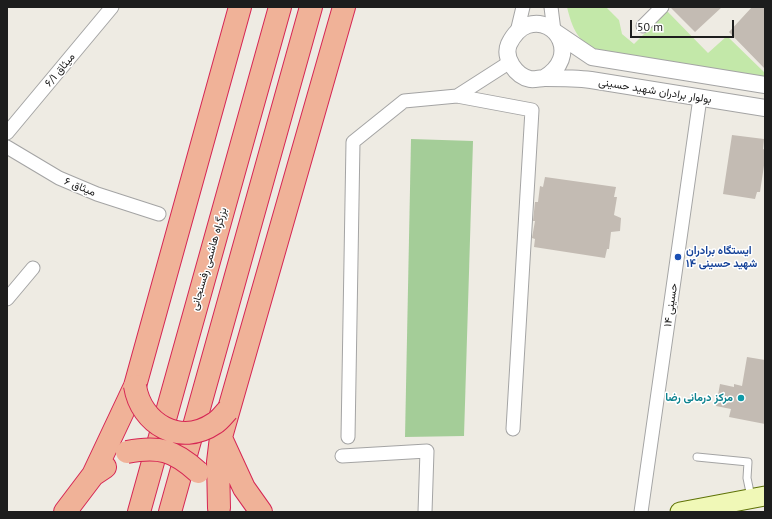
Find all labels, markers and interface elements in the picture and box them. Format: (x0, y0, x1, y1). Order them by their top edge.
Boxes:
scale bar (632, 12, 736, 38)
text: 50 m (637, 19, 663, 34)
street label: میثاق ۶/۱ (42, 50, 78, 90)
street label: بولوار برادران شهید حسینی (597, 76, 713, 106)
street label: میثاق ۶ (62, 175, 98, 199)
street label: بزرگراه هاشمی رفسنجانی (188, 206, 230, 312)
place label: ایستگاه برادران شهید حسینی ۱۴ (686, 244, 757, 270)
marker: ایستگاه برادران شهید حسینی ۱۴ (673, 252, 683, 262)
street label: حسینی ۱۴ (661, 282, 681, 328)
place label: مرکز درمانی رضا (665, 391, 733, 405)
marker: مرکز درمانی رضا (736, 393, 746, 403)

